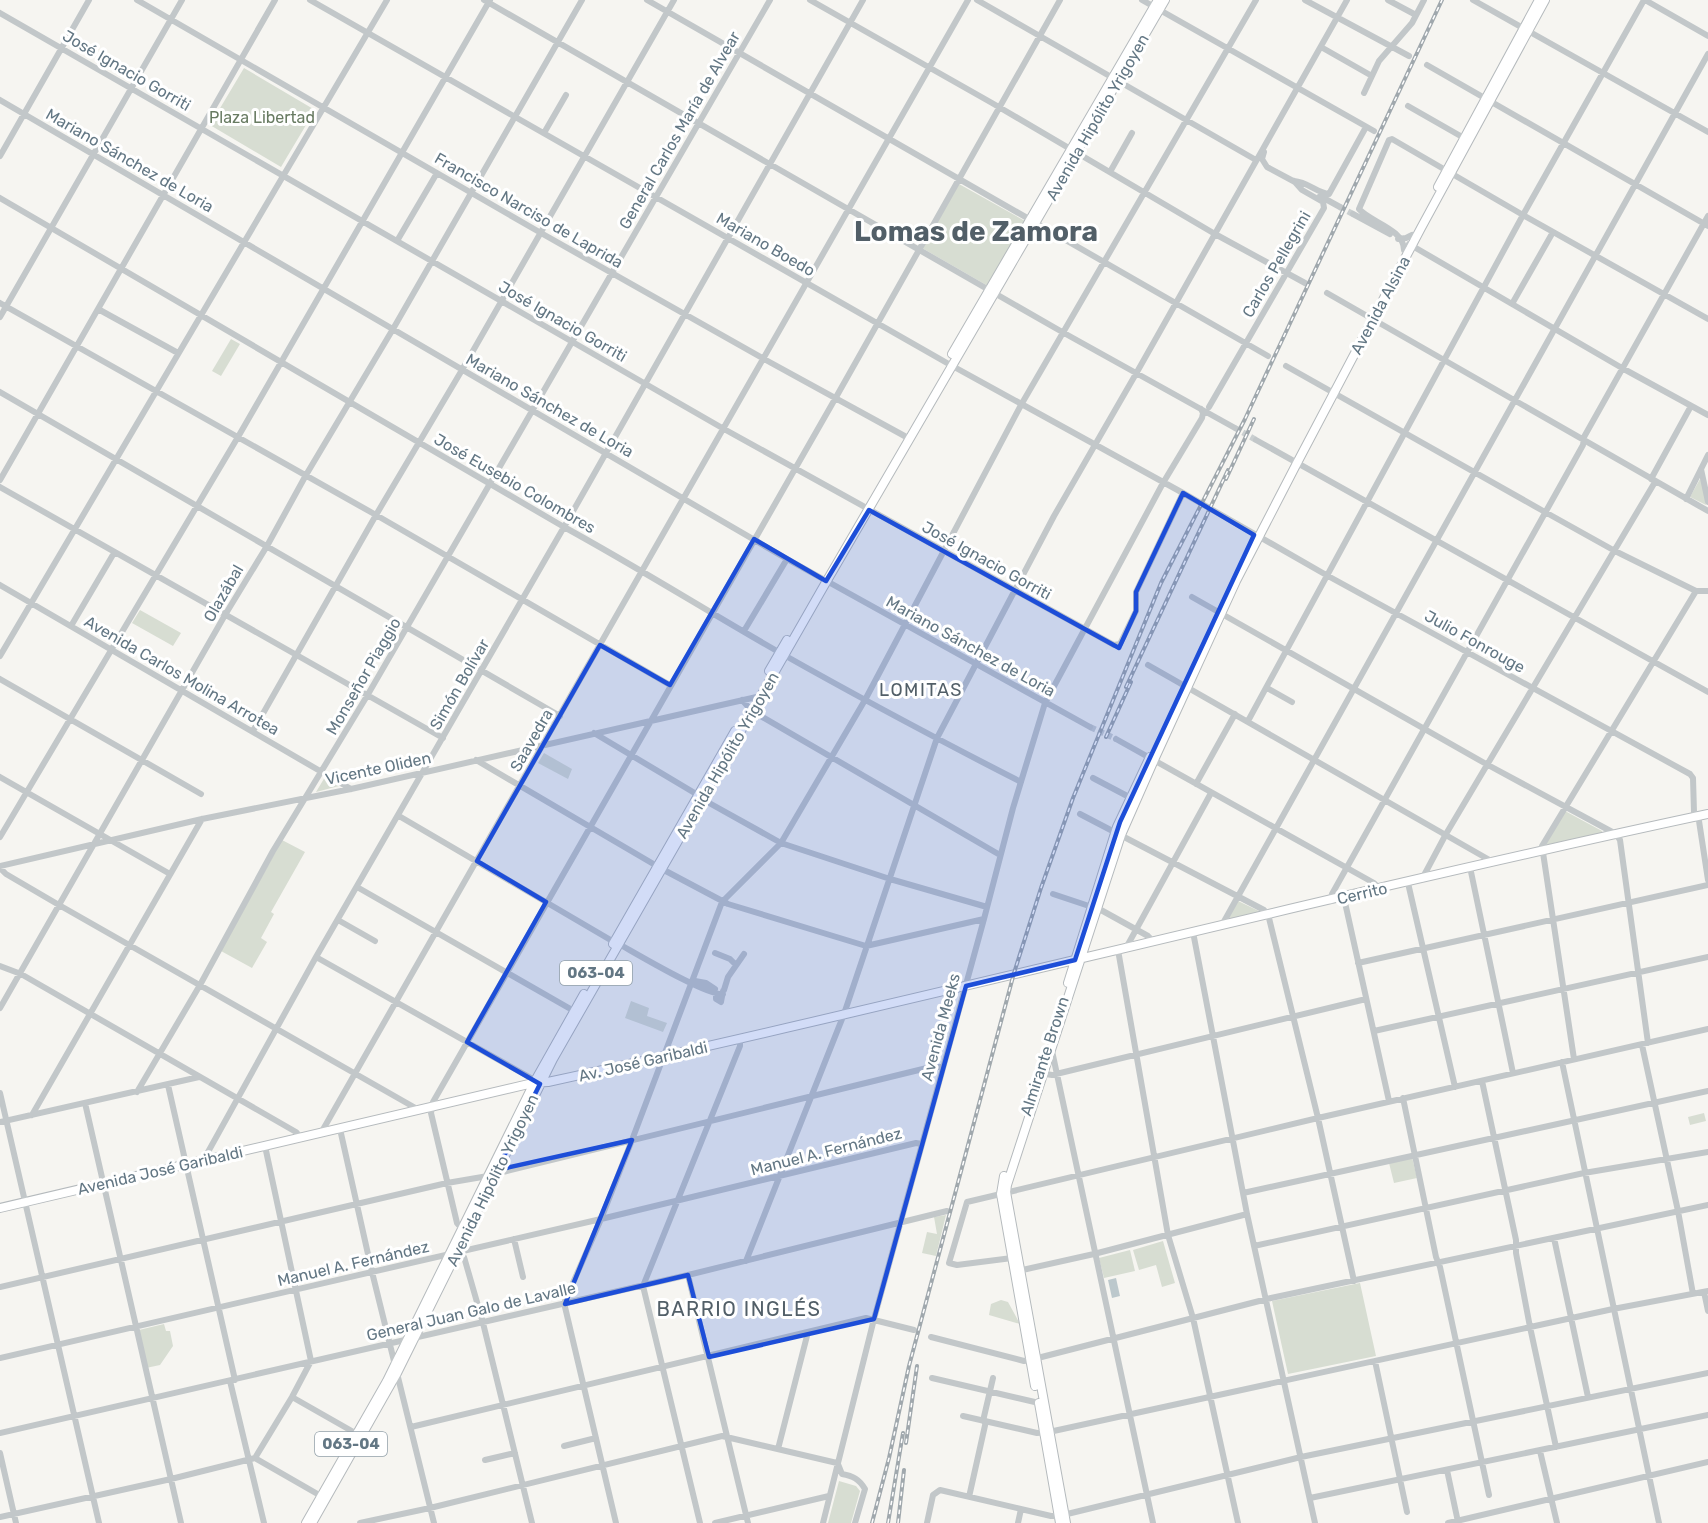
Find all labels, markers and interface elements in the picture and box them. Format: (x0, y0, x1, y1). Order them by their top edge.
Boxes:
street label: José Ignacio Gorriti (59, 26, 194, 115)
street label: General Carlos María de Alvear (615, 28, 744, 232)
street label: Avenida Hipólito Yrigoyen (1042, 31, 1153, 204)
street label: Mariano Sánchez de Loria (43, 105, 217, 216)
park label: Plaza Libertad (209, 108, 315, 127)
street label: Francisco Narciso de Laprida (431, 149, 626, 272)
street label: Carlos Pellegrini (1238, 208, 1315, 321)
street label: Mariano Boedo (713, 209, 818, 280)
district label: Lomas de Zamora (854, 215, 1098, 248)
street label: Avenida Alsina (1347, 253, 1414, 358)
street label: José Ignacio Gorriti (495, 277, 630, 366)
street label: Mariano Sánchez de Loria (463, 350, 637, 461)
street label: José Eusebio Colombres (431, 429, 599, 537)
street label: José Ignacio Gorriti (919, 517, 1055, 604)
street label: Olazábal (200, 561, 247, 625)
street label: Mariano Sánchez de Loria (883, 592, 1059, 701)
street label: Julio Fonrouge (1421, 606, 1528, 677)
street label: Avenida Carlos Molina Arrotea (81, 612, 283, 739)
street label: Monseñor Piaggio (322, 614, 405, 738)
street label: Simón Bolívar (426, 635, 493, 733)
street label: Avenida Hipólito Yrigoyen (672, 669, 783, 842)
district label: LOMITAS (879, 679, 963, 701)
street label: Saavedra (506, 705, 557, 775)
street label: Vicente Oliden (324, 748, 433, 789)
street label: Cerrito (1335, 878, 1389, 908)
road number: 063-04 (560, 961, 632, 985)
street label: Avenida Meeks (917, 971, 964, 1083)
street label: Almirante Brown (1016, 994, 1073, 1118)
street label: Av. José Garibaldi (577, 1037, 709, 1086)
street label: Avenida Hipólito Yrigoyen (442, 1091, 542, 1269)
street label: Manuel A. Fernández (749, 1124, 904, 1179)
street label: Avenida José Garibaldi (76, 1142, 245, 1199)
street label: Manuel A. Fernández (275, 1237, 431, 1290)
street label: General Juan Galo de Lavalle (365, 1278, 578, 1345)
district label: BARRIO INGLÉS (656, 1297, 822, 1321)
road number: 063-04 (315, 1432, 387, 1456)

